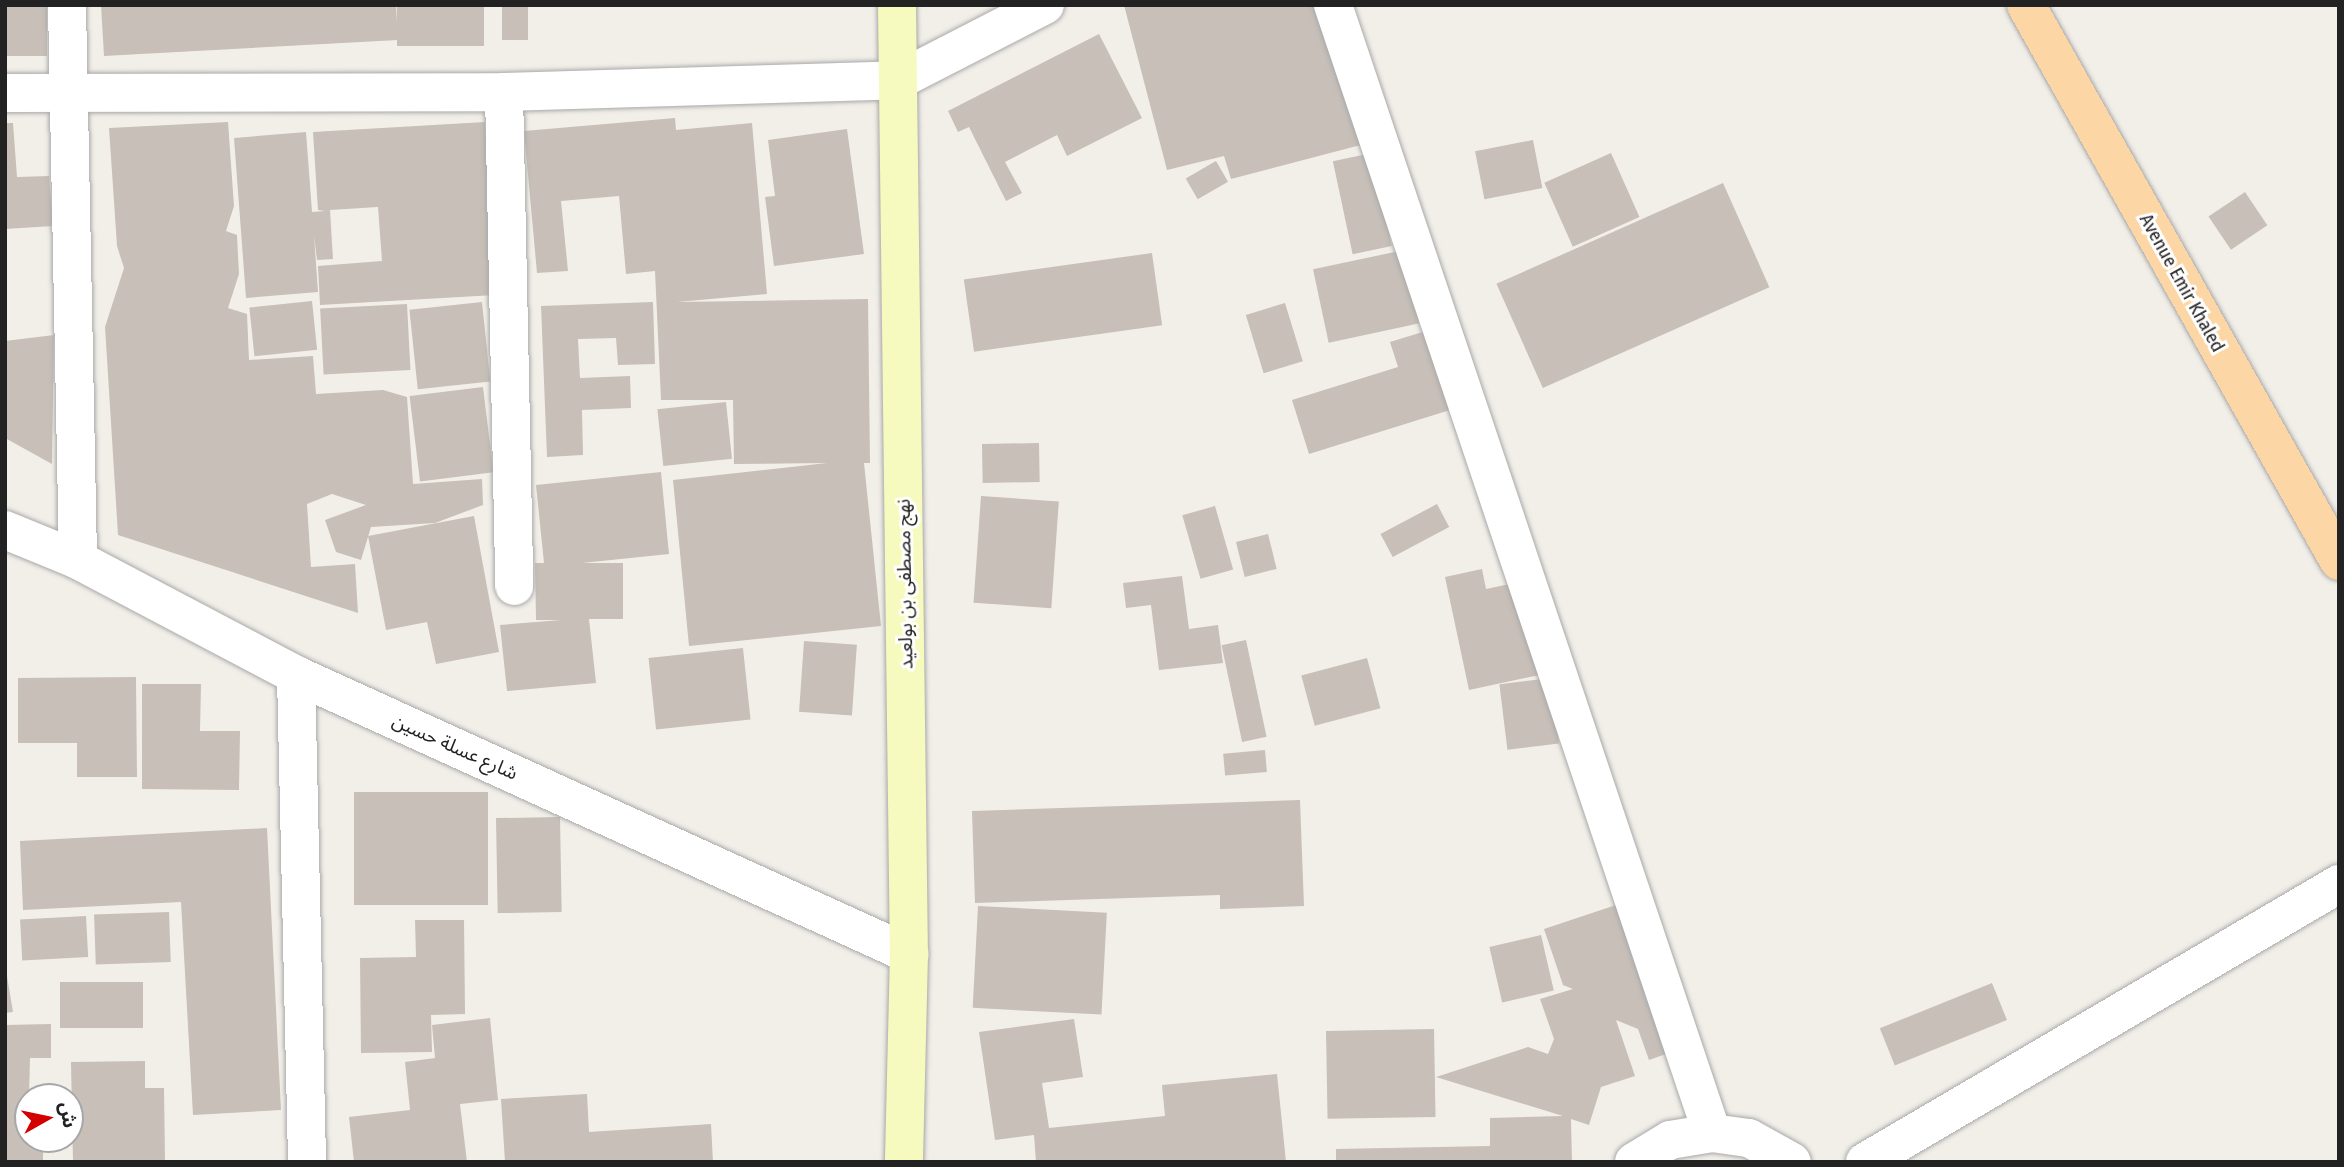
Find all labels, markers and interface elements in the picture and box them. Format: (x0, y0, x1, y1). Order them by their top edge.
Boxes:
street label: Avenue Emir Khaled (2135, 210, 2229, 356)
street label: نهج مصطفى بن بولعيد (892, 499, 918, 669)
street label: شارع عسلة حسين (389, 709, 521, 785)
north arrow (14, 1083, 84, 1153)
text: ش (55, 1100, 82, 1130)

